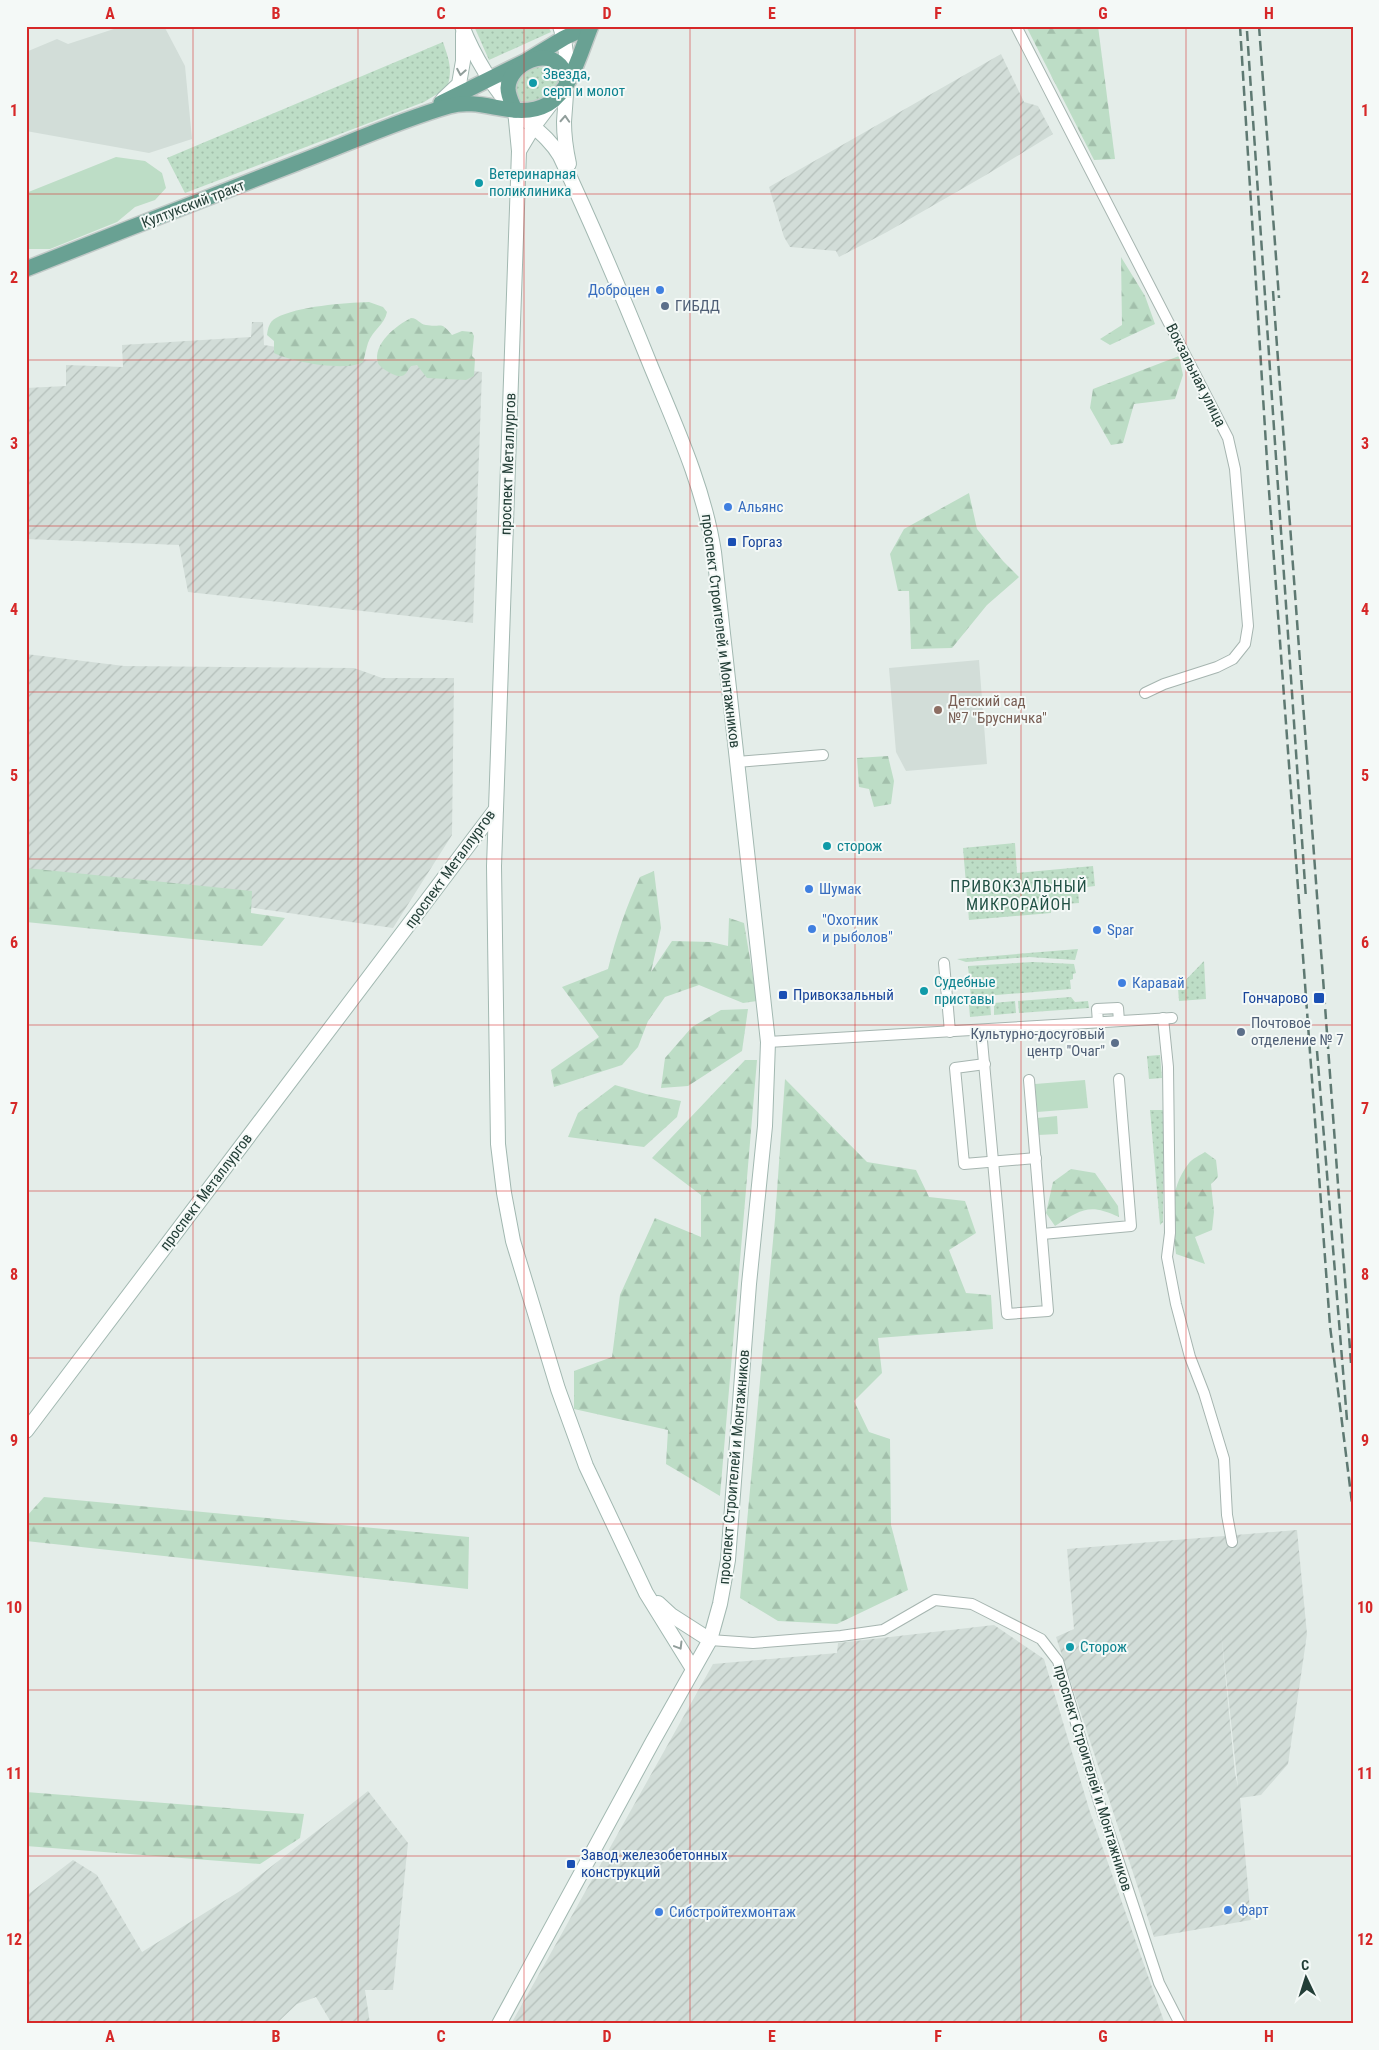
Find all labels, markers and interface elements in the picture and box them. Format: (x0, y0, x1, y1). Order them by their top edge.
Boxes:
text: A (105, 4, 115, 23)
text: B (272, 4, 281, 23)
text: C (436, 4, 446, 23)
text: D (602, 4, 612, 23)
text: E (768, 4, 776, 23)
text: F (934, 4, 942, 23)
text: G (1098, 4, 1108, 23)
text: H (1264, 4, 1274, 23)
place label: Звезда, серп и молот (543, 65, 625, 100)
one-way arrow (457, 68, 467, 76)
marker: Звезда, серп и молот (527, 77, 539, 89)
text: 1 (10, 101, 18, 120)
text: 1 (1361, 101, 1369, 120)
one-way arrow (559, 115, 570, 123)
place label: Ветеринарная поликлиника (489, 165, 576, 200)
street label: Култукский тракт (139, 176, 247, 232)
marker: Ветеринарная поликлиника (473, 177, 485, 189)
text: 2 (10, 268, 18, 287)
text: 2 (1361, 268, 1369, 287)
place label: Доброцен (588, 281, 650, 299)
marker: Доброцен (654, 284, 666, 296)
place label: ГИБДД (675, 297, 720, 315)
marker: ГИБДД (659, 300, 671, 312)
street label: Вокзальная улица (1162, 320, 1230, 430)
street label: проспект Металлургов (497, 393, 519, 535)
text: 3 (10, 434, 18, 453)
text: 3 (1361, 434, 1369, 453)
place label: Альянс (738, 498, 783, 516)
marker: Альянс (722, 501, 734, 513)
street label: проспект Строителей и Монтажников (698, 513, 744, 749)
place label: Горгаз (742, 533, 782, 551)
marker: Горгаз (726, 536, 738, 548)
text: 4 (10, 600, 18, 619)
text: 4 (1361, 600, 1369, 619)
place label: Детский сад №7 "Брусничка" (948, 692, 1047, 727)
marker: Детский сад №7 "Брусничка" (932, 704, 944, 716)
text: 5 (10, 766, 18, 785)
text: 5 (1361, 766, 1369, 785)
street label: проспект Металлургов (401, 806, 499, 932)
place label: сторож (837, 837, 882, 855)
marker: сторож (821, 840, 833, 852)
district label: ПРИВОКЗАЛЬНЫЙ МИКРОРАЙОН (950, 877, 1088, 914)
place label: Шумак (819, 880, 862, 898)
marker: Шумак (803, 883, 815, 895)
place label: "Охотник и рыболов" (822, 911, 893, 946)
place label: Spar (1107, 921, 1134, 939)
marker: "Охотник и рыболов" (806, 923, 818, 935)
marker: Spar (1091, 924, 1103, 936)
text: 6 (10, 933, 18, 952)
text: 6 (1361, 933, 1369, 952)
place label: Судебные приставы (934, 973, 995, 1008)
place label: Каравай (1132, 974, 1185, 992)
marker: Каравай (1116, 977, 1128, 989)
marker: Судебные приставы (918, 985, 930, 997)
place label: Привокзальный (793, 986, 894, 1004)
marker: Привокзальный (777, 989, 789, 1001)
place label: Гончарово (1242, 989, 1308, 1007)
marker: Гончарово (1312, 991, 1326, 1005)
place label: Почтовое отделение № 7 (1251, 1014, 1344, 1049)
place label: Культурно-досуговый центр "Очаг" (971, 1025, 1105, 1060)
marker: Почтовое отделение № 7 (1235, 1026, 1247, 1038)
marker: Культурно-досуговый центр "Очаг" (1109, 1037, 1121, 1049)
text: 7 (10, 1099, 18, 1118)
text: 7 (1361, 1099, 1369, 1118)
street label: проспект Металлургов (156, 1130, 256, 1254)
text: 8 (10, 1265, 18, 1284)
text: 8 (1361, 1265, 1369, 1284)
street label: проспект Строителей и Монтажников (715, 1349, 753, 1585)
text: 9 (10, 1431, 18, 1450)
text: 9 (1361, 1431, 1369, 1450)
text: 10 (6, 1598, 22, 1617)
text: 10 (1357, 1598, 1373, 1617)
place label: Сторож (1080, 1638, 1127, 1656)
one-way arrow (672, 1640, 682, 1649)
marker: Сторож (1064, 1641, 1076, 1653)
street label: проспект Строителей и Монтажников (1050, 1663, 1136, 1893)
text: 11 (6, 1764, 22, 1783)
text: 11 (1357, 1764, 1373, 1783)
place label: Завод железобетонных конструкций (581, 1846, 728, 1881)
marker: Завод железобетонных конструкций (565, 1858, 577, 1870)
place label: Фарт (1238, 1901, 1269, 1919)
place label: Сибстройтехмонтаж (669, 1903, 796, 1921)
marker: Фарт (1222, 1904, 1234, 1916)
marker: Сибстройтехмонтаж (653, 1906, 665, 1918)
text: 12 (6, 1930, 22, 1949)
text: 12 (1357, 1930, 1373, 1949)
north arrow (1282, 1952, 1332, 2002)
text: С (1301, 1957, 1310, 1973)
text: A (105, 2027, 115, 2046)
text: B (272, 2027, 281, 2046)
text: C (436, 2027, 446, 2046)
text: D (602, 2027, 612, 2046)
text: E (768, 2027, 776, 2046)
text: F (934, 2027, 942, 2046)
text: G (1098, 2027, 1108, 2046)
text: H (1264, 2027, 1274, 2046)

